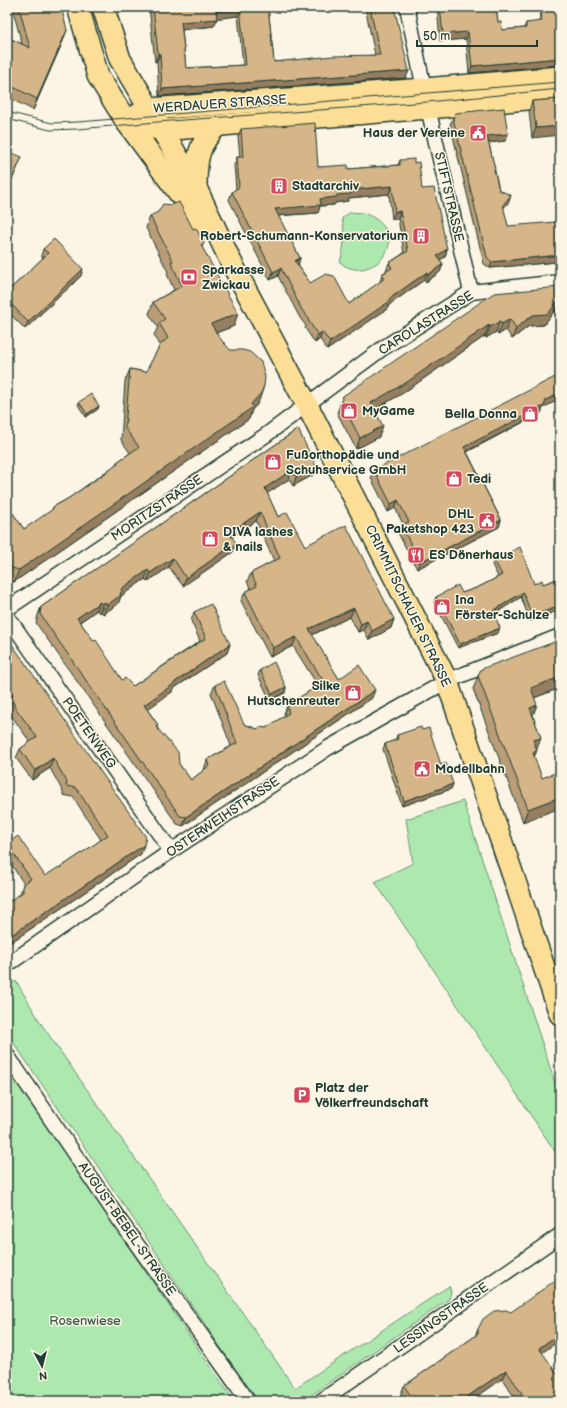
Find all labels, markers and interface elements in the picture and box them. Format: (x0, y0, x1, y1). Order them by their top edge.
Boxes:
scale bar (417, 22, 537, 48)
text: 50 m (423, 29, 450, 44)
street label: WERDAUER STRASSE (153, 91, 288, 117)
public building icon: Haus der Vereine (468, 123, 488, 143)
place label: Haus der Vereine (363, 125, 466, 141)
street label: STIFTSTRASSE (431, 150, 467, 244)
building icon: Stadtarchiv (269, 176, 289, 196)
place label: Stadtarchiv (292, 178, 360, 194)
building icon: Robert-Schumann-Konservatorium (411, 226, 431, 246)
place label: Robert-Schumann-Konservatorium (200, 228, 408, 244)
place label: Sparkasse Zwickau (202, 262, 265, 293)
bank icon: Sparkasse Zwickau (179, 267, 199, 287)
street label: CAROLASTRASSE (376, 287, 477, 359)
shop icon: MyGame (339, 401, 359, 421)
place label: MyGame (362, 403, 415, 419)
shop icon: Bella Donna (520, 404, 540, 424)
place label: Bella Donna (444, 406, 517, 422)
place label: Fußorthopädie und Schuhservice GmbH (286, 447, 406, 478)
shop icon: Fußorthopädie und Schuhservice GmbH (263, 452, 283, 472)
shop icon: Tedi (444, 469, 464, 489)
street label: MORITZSTRASSE (108, 471, 206, 545)
place label: Tedi (467, 471, 491, 487)
place label: DHL Paketshop 423 (386, 506, 475, 537)
public building icon: DHL Paketshop 423 (477, 511, 497, 531)
street label: CRIMMITSCHAUER STRASSE (362, 522, 455, 690)
place label: DIVA lashes & nails (223, 524, 293, 555)
shop icon: DIVA lashes & nails (200, 529, 220, 549)
restaurant icon: ES Dönerhaus (406, 545, 426, 565)
place label: ES Dönerhaus (429, 547, 513, 563)
place label: Ina Förster-Schulze (455, 592, 550, 623)
shop icon: Ina Förster-Schulze (432, 597, 452, 617)
place label: Silke Hutschenreuter (247, 678, 341, 709)
shop icon: Silke Hutschenreuter (343, 683, 363, 703)
street label: POETENWEG (59, 694, 119, 772)
public building icon: Modellbahn (412, 759, 432, 779)
place label: Modellbahn (435, 761, 505, 777)
street label: OSTERWEIHSTRASSE (163, 773, 283, 861)
place label: Platz der Völkerfreundschaft (315, 1080, 429, 1111)
parking icon: Platz der Völkerfreundschaft (292, 1085, 312, 1105)
street label: AUGUST-BEBEL-STRASSE (75, 1159, 180, 1299)
street label: LESSINGSTRASSE (390, 1279, 492, 1357)
park label: Rosenwiese (49, 1313, 121, 1329)
north arrow (22, 1346, 62, 1386)
text: N (38, 1368, 48, 1382)

